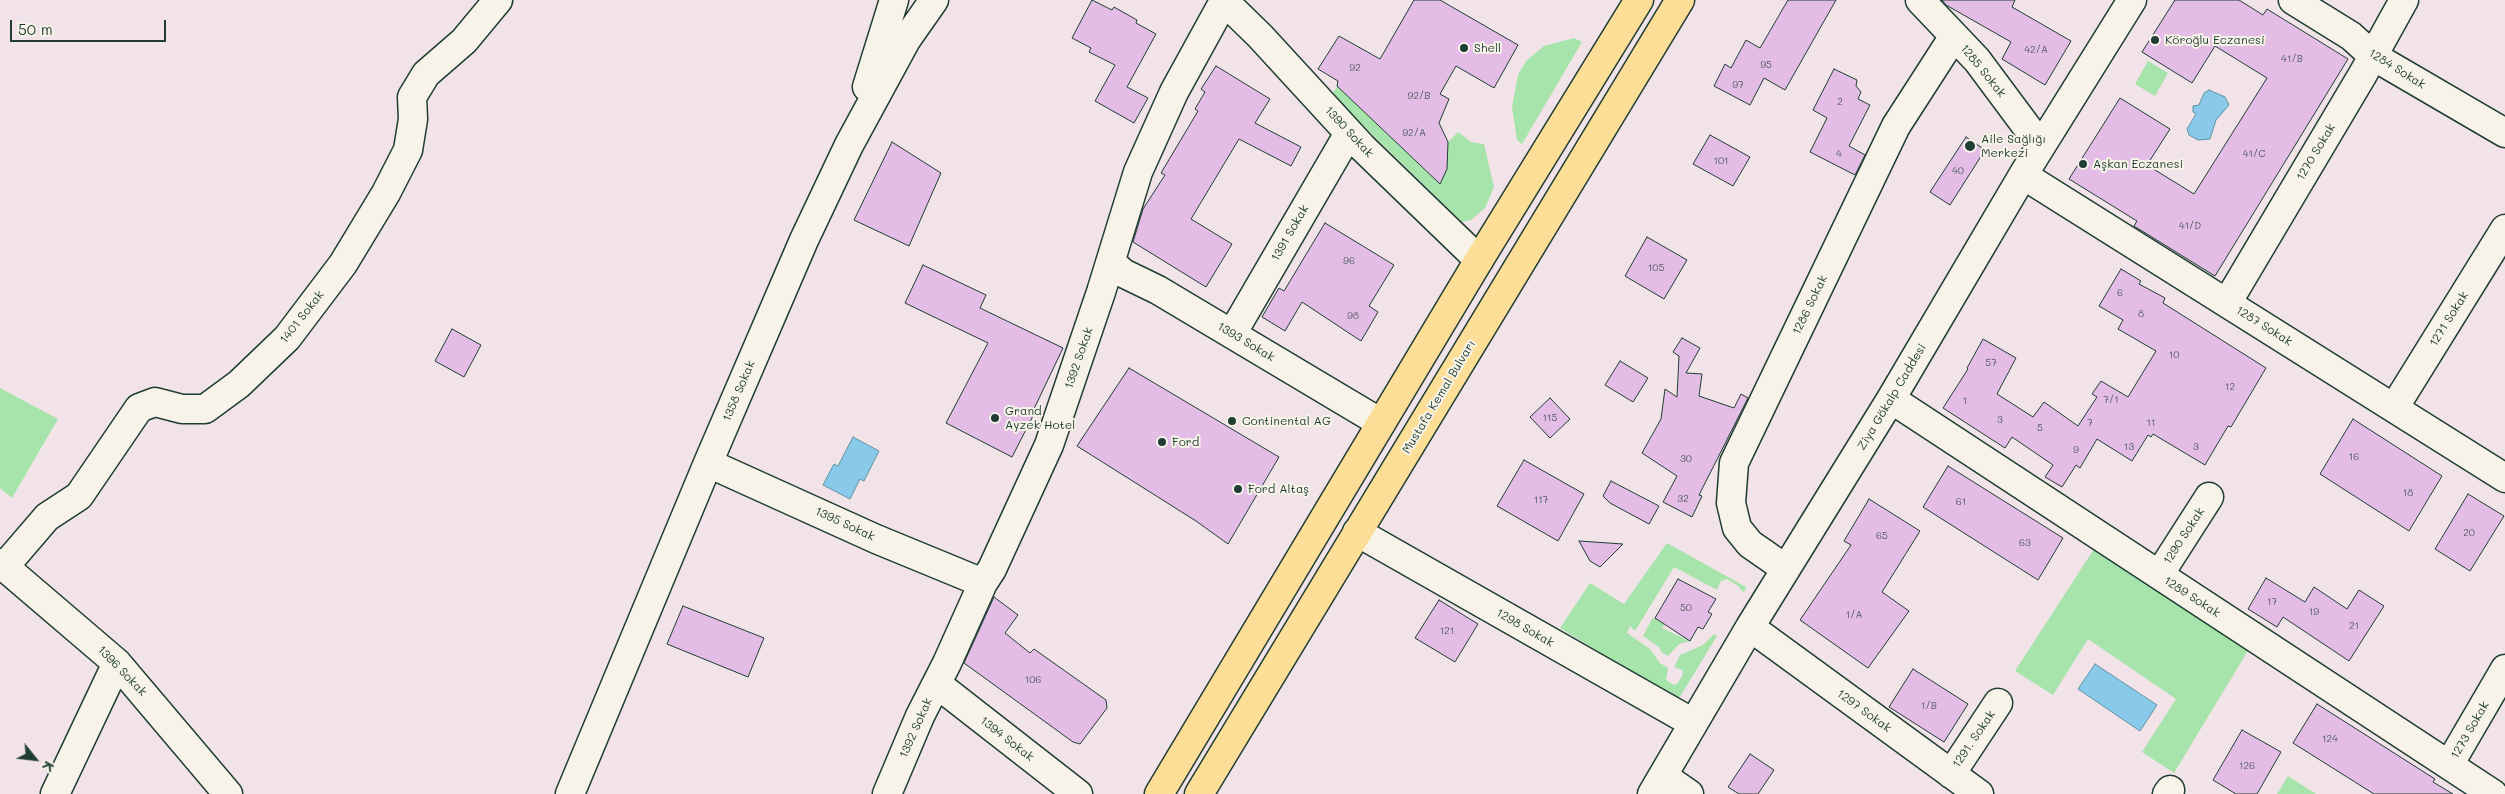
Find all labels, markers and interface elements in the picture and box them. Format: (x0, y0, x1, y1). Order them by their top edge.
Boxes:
scale bar (12, 10, 169, 42)
text: 50 m (18, 19, 53, 39)
place label: Köroğlu Eczanesi (2165, 33, 2265, 47)
marker: Köroğlu Eczanesi (2149, 34, 2161, 46)
place label: Shell (1474, 41, 1501, 55)
marker: Shell (1458, 42, 1470, 54)
street label: 1285 Sokak (1957, 42, 2009, 100)
house number: 42/A (2024, 44, 2048, 56)
street label: 1284 Sokak (2366, 46, 2428, 92)
house number: 41/B (2281, 53, 2303, 65)
house number: 95 (1760, 59, 1772, 71)
house number: 92 (1349, 62, 1361, 74)
house number: 97 (1732, 79, 1744, 91)
house number: 92/B (1408, 90, 1430, 102)
house number: 2 (1837, 96, 1843, 108)
street label: 1390 Sokak (1322, 103, 1376, 161)
street label: 1270 Sokak (2293, 121, 2339, 183)
house number: 92/A (1402, 127, 1426, 139)
place label: Aile Sağlığı Merkezi (1981, 132, 2046, 160)
marker: Aile Sağlığı Merkezi (1963, 139, 1977, 153)
house number: 4 (1836, 148, 1842, 160)
house number: 41/C (2243, 148, 2265, 160)
house number: 101 (1713, 155, 1729, 167)
place label: Aşkan Eczanesi (2093, 157, 2183, 171)
marker: Aşkan Eczanesi (2077, 158, 2089, 170)
house number: 40 (1952, 165, 1964, 177)
street label: 1391 Sokak (1268, 202, 1312, 264)
house number: 41/D (2179, 220, 2201, 232)
house number: 96 (1343, 255, 1355, 267)
house number: 105 (1648, 262, 1664, 274)
street label: 1286 Sokak (1789, 273, 1831, 337)
house number: 6 (2117, 287, 2123, 299)
street label: 1401 Sokak (277, 288, 327, 346)
street label: 1271 Sokak (2426, 289, 2472, 349)
street label: 1287 Sokak (2233, 303, 2295, 349)
house number: 8 (2138, 308, 2144, 320)
house number: 98 (1347, 310, 1359, 322)
street label: 1393 Sokak (1215, 319, 1277, 365)
street label: 1392 Sokak (1062, 325, 1096, 391)
street label: Mustafa Kemal Bulvarı (1399, 338, 1479, 456)
street label: Ziya Gökalp Caddesi (1855, 341, 1929, 453)
house number: 10 (2169, 349, 2179, 361)
house number: 57 (1985, 357, 1997, 369)
street label: 1358 Sokak (720, 358, 758, 424)
house number: 12 (2225, 381, 2235, 393)
house number: 7/1 (2103, 394, 2119, 406)
house number: 1 (1963, 395, 1967, 407)
place label: Grand Ayzek Hotel (1005, 404, 1075, 432)
marker: Grand Ayzek Hotel (989, 412, 1001, 424)
house number: 115 (1543, 412, 1557, 424)
place label: Continental AG (1242, 414, 1331, 428)
house number: 3 (1997, 414, 2003, 426)
marker: Continental AG (1226, 415, 1238, 427)
house number: 7 (2087, 417, 2093, 429)
house number: 11 (2147, 417, 2155, 429)
house number: 5 (2037, 422, 2043, 434)
place label: Ford (1172, 435, 1199, 449)
marker: Ford (1156, 436, 1168, 448)
house number: 13 (2124, 441, 2134, 453)
house number: 3 (2193, 441, 2199, 453)
house number: 9 (2073, 444, 2079, 456)
house number: 16 (2349, 451, 2359, 463)
house number: 30 (1680, 453, 1692, 465)
place label: Ford Altaş (1248, 482, 1309, 496)
marker: Ford Altaş (1232, 483, 1244, 495)
house number: 18 (2403, 487, 2413, 499)
house number: 32 (1677, 493, 1689, 505)
house number: 117 (1534, 494, 1548, 506)
house number: 61 (1956, 496, 1966, 508)
street label: 1395 Sokak (813, 504, 877, 544)
street label: 1290 Sokak (2160, 505, 2208, 567)
house number: 20 (2463, 527, 2475, 539)
house number: 65 (1876, 530, 1888, 542)
house number: 63 (2019, 537, 2031, 549)
street label: 1289 Sokak (2161, 573, 2223, 621)
house number: 17 (2267, 596, 2277, 608)
house number: 50 (1680, 602, 1692, 614)
street label: 1298 Sokak (1494, 606, 1556, 650)
house number: 19 (2309, 606, 2319, 618)
house number: 1/A (1846, 609, 1862, 621)
house number: 21 (2349, 620, 2359, 632)
house number: 121 (1440, 625, 1454, 637)
street label: 1396 Sokak (94, 643, 150, 699)
house number: 106 (1025, 674, 1041, 686)
street label: 1297 Sokak (1834, 686, 1894, 736)
street label: 1392 Sokak (896, 696, 936, 760)
street label: 1273 Sokak (2448, 699, 2492, 761)
house number: 1/B (1921, 700, 1937, 712)
street label: 1291. Sokak (1950, 708, 1998, 770)
street label: 1394 Sokak (977, 713, 1037, 765)
house number: 124 (2322, 733, 2338, 745)
north arrow (10, 734, 60, 784)
text: K (38, 758, 59, 775)
house number: 126 (2239, 760, 2255, 772)

